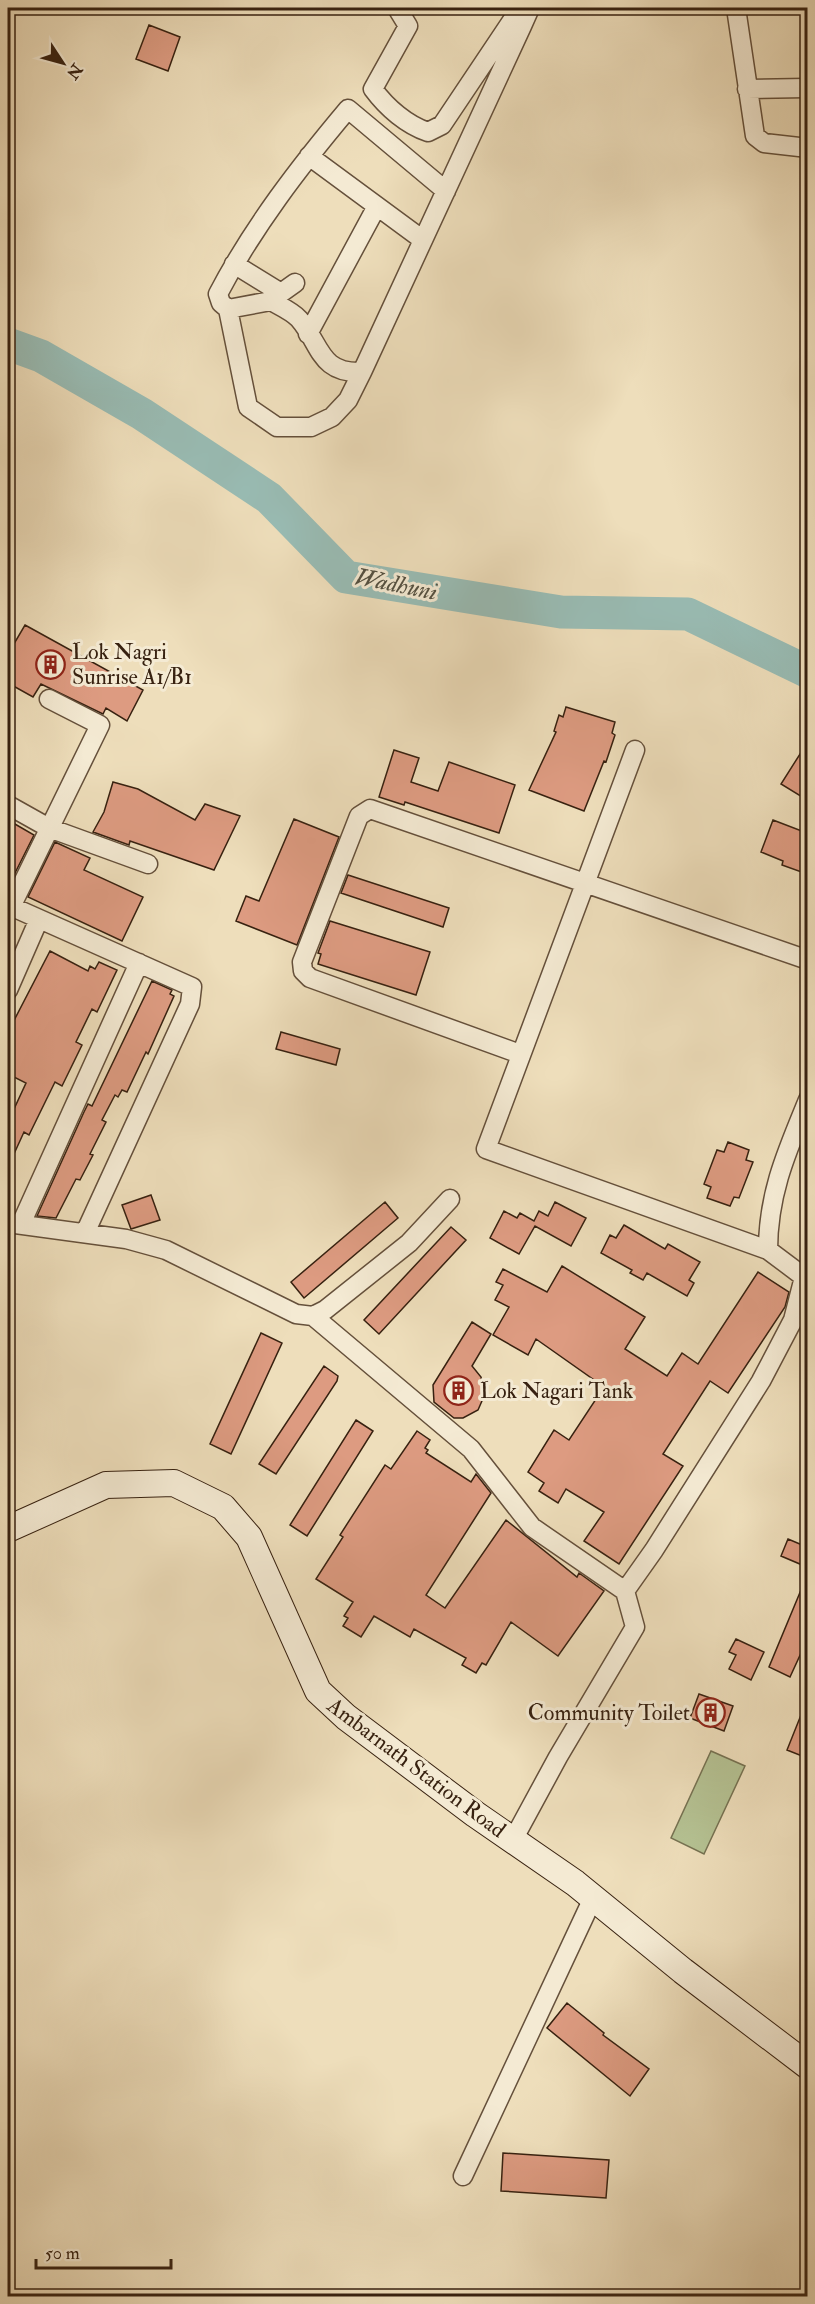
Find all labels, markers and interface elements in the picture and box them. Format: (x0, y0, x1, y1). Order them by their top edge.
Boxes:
north arrow (33, 33, 93, 93)
text: N (62, 59, 87, 83)
water label: Wadhuni (352, 561, 440, 608)
place label: Lok Nagri Sunrise A1/B1 (72, 638, 192, 691)
building icon: Lok Nagri Sunrise A1/B1 (35, 648, 67, 680)
building icon: Lok Nagari Tank (443, 1374, 475, 1406)
place label: Lok Nagari Tank (480, 1377, 634, 1405)
street label: Ambarnath Station Road (321, 1691, 511, 1844)
building icon: Community Toilet (695, 1696, 727, 1728)
place label: Community Toilet (528, 1699, 690, 1727)
scale bar (36, 2232, 171, 2270)
text: 50 m (45, 2242, 80, 2265)

